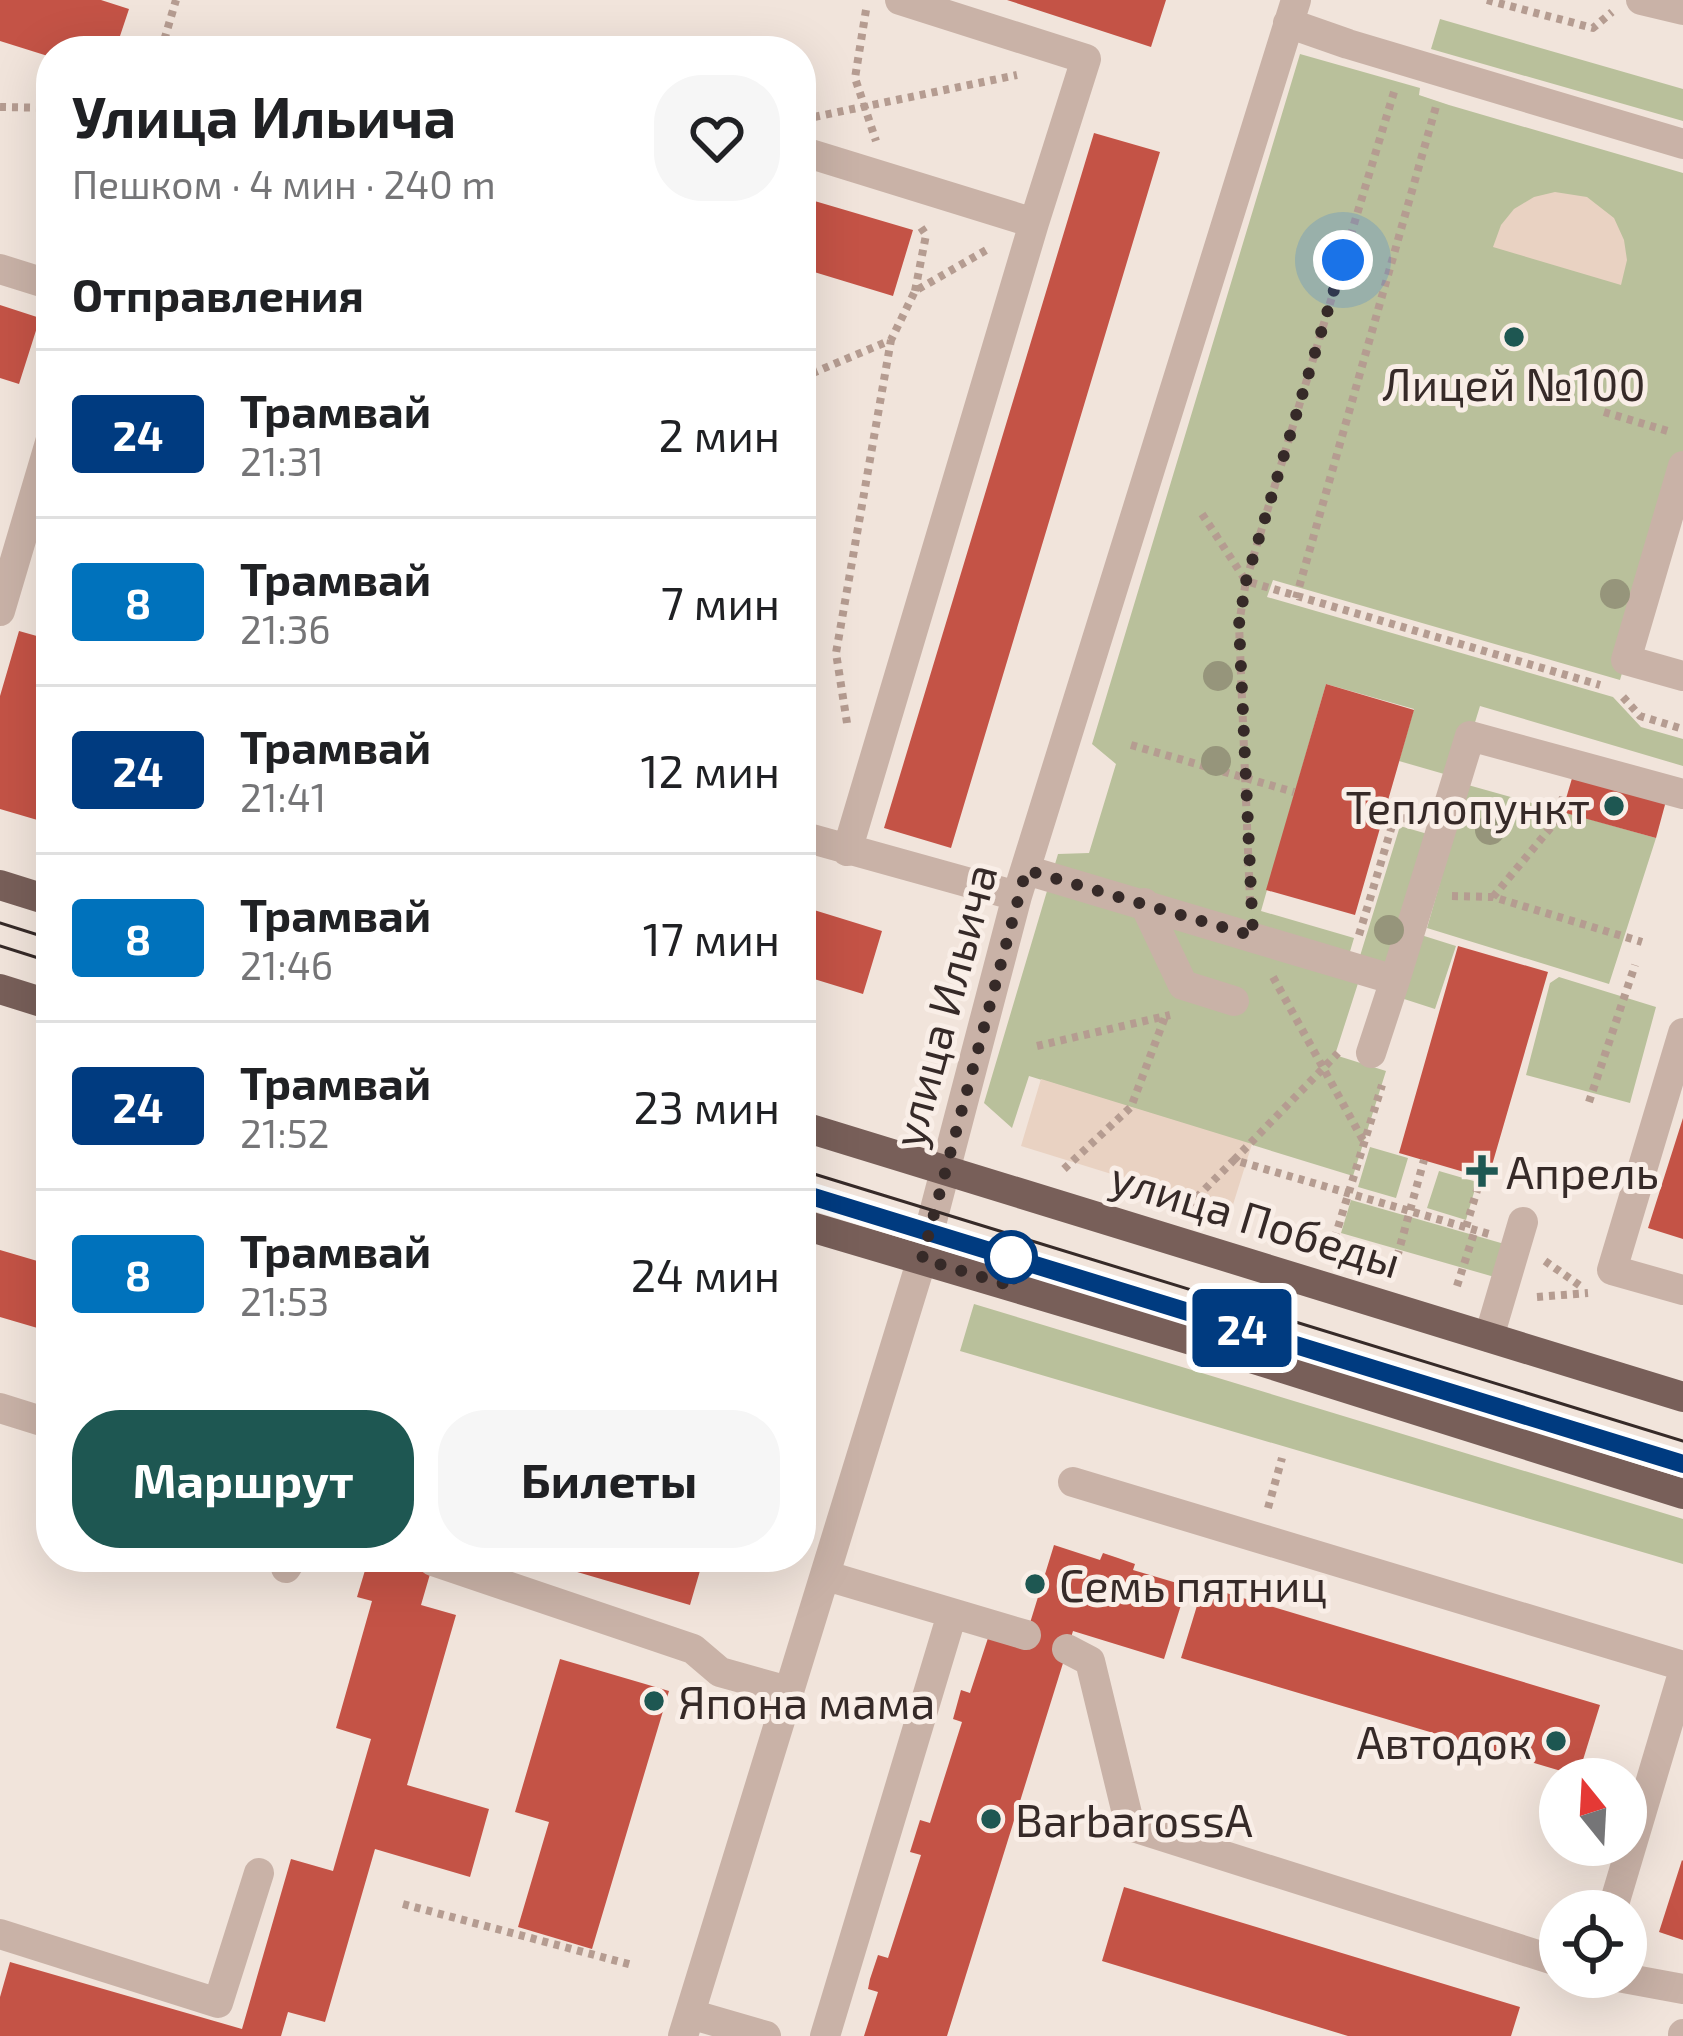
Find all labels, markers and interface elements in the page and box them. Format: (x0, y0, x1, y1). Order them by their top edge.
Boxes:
button: heart (654, 75, 780, 201)
text: Улица Ильича (72, 81, 456, 149)
text: Пешком · 4 мин · 240 m (72, 160, 496, 207)
your location (1313, 230, 1373, 290)
text: Отправления (72, 267, 364, 321)
marker: Лицей №100 (1501, 324, 1527, 350)
place label: Лицей №100 (1382, 356, 1646, 410)
text: Трамвай (240, 383, 431, 437)
text: 2 мин (658, 407, 780, 461)
text: 24 (112, 409, 164, 459)
text: 21:31 (240, 437, 324, 484)
text: Трамвай (240, 551, 431, 605)
text: 7 мин (661, 575, 780, 629)
text: 8 (125, 577, 151, 627)
text: 21:36 (240, 605, 331, 652)
text: Трамвай (240, 719, 431, 773)
text: 12 мин (640, 743, 780, 797)
text: 24 (112, 745, 164, 795)
text: 21:41 (240, 773, 326, 820)
place label: Теплопункт (1346, 779, 1590, 834)
marker: Теплопункт (1601, 793, 1627, 819)
street label: улица Ильича (879, 858, 1008, 1153)
text: Трамвай (240, 887, 431, 941)
text: 17 мин (643, 911, 780, 965)
text: 8 (125, 913, 151, 963)
text: 21:46 (240, 941, 333, 988)
text: Трамвай (240, 1055, 431, 1109)
text: 23 мин (633, 1079, 780, 1133)
text: 24 (112, 1081, 164, 1131)
text: 21:52 (240, 1109, 329, 1156)
place label: Апрель (1506, 1144, 1659, 1198)
street label: улица Победы (1104, 1148, 1407, 1289)
marker: Апрель (1469, 1158, 1495, 1184)
text: Трамвай (240, 1223, 431, 1277)
unlabelled marker (986, 1232, 1036, 1282)
text: 24 мин (631, 1247, 780, 1301)
text: 8 (125, 1249, 151, 1299)
text: 21:53 (240, 1277, 329, 1324)
line badge: 24 (1188, 1289, 1296, 1367)
text: 24 (1216, 1303, 1268, 1353)
button: Маршрут (72, 1410, 414, 1548)
button: Билеты (438, 1410, 780, 1548)
place label: Семь пятниц (1059, 1557, 1327, 1611)
marker: Семь пятниц (1022, 1571, 1048, 1597)
place label: Япона мама (678, 1674, 935, 1728)
marker: Япона мама (641, 1688, 667, 1714)
place label: Автодок (1356, 1714, 1532, 1768)
marker: Автодок (1543, 1728, 1569, 1754)
north arrow (1539, 1758, 1647, 1866)
map controls (1539, 1758, 1647, 1998)
place label: BarbarossA (1015, 1792, 1253, 1846)
marker: BarbarossA (978, 1806, 1004, 1832)
button: locate (1539, 1890, 1647, 1998)

